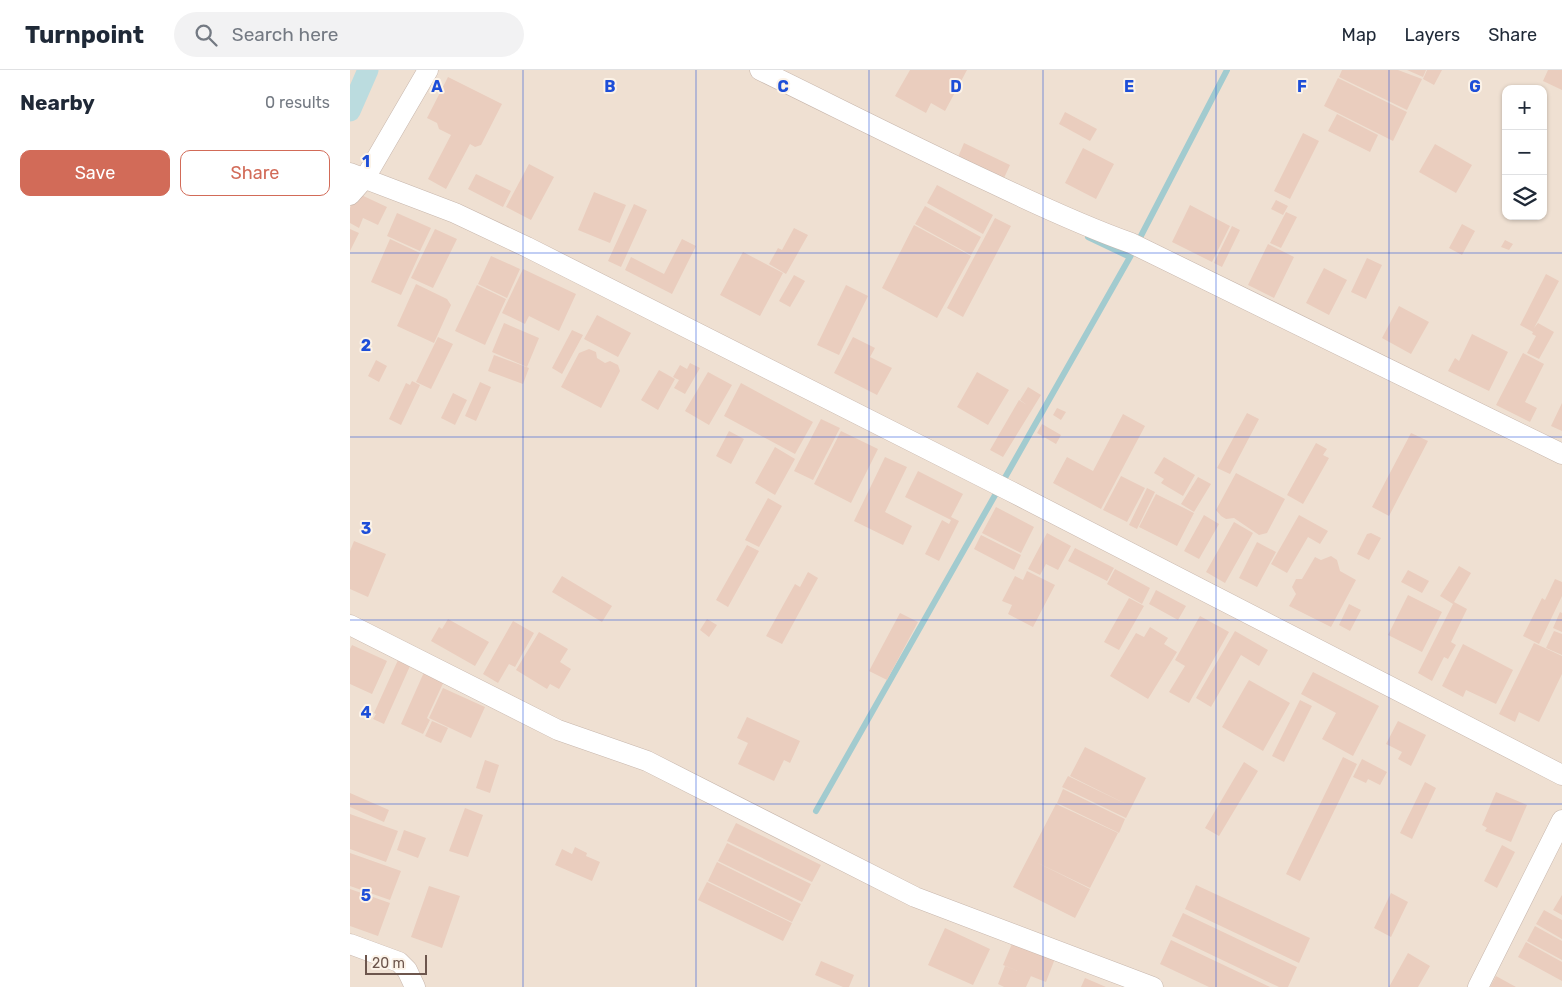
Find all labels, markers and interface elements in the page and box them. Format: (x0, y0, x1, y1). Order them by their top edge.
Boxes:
search box (174, 12, 524, 57)
text: Turnpoint (25, 21, 144, 49)
icon: search (192, 21, 220, 49)
text: Search here (232, 23, 338, 46)
text: Map (1342, 24, 1377, 46)
text: Layers (1405, 24, 1460, 46)
text: Share (1488, 24, 1537, 46)
text: A (431, 77, 443, 96)
text: B (604, 77, 616, 96)
text: C (777, 77, 789, 96)
text: D (950, 77, 962, 96)
text: E (1124, 77, 1134, 96)
text: F (1297, 77, 1307, 96)
text: G (1469, 77, 1481, 96)
map controls (1502, 85, 1547, 220)
button: + (1502, 85, 1547, 130)
text: Nearby (20, 90, 95, 115)
text: 0 results (265, 93, 330, 112)
button: − (1502, 130, 1547, 175)
button: Save (20, 150, 170, 196)
button: Share (180, 150, 330, 196)
text: 1 (362, 152, 370, 171)
button: layers (1502, 175, 1547, 220)
text: 2 (361, 336, 371, 355)
text: 3 (361, 519, 371, 538)
text: 4 (361, 703, 372, 722)
text: 5 (361, 886, 371, 905)
scale bar (365, 952, 428, 975)
text: 20 m (372, 955, 405, 972)

